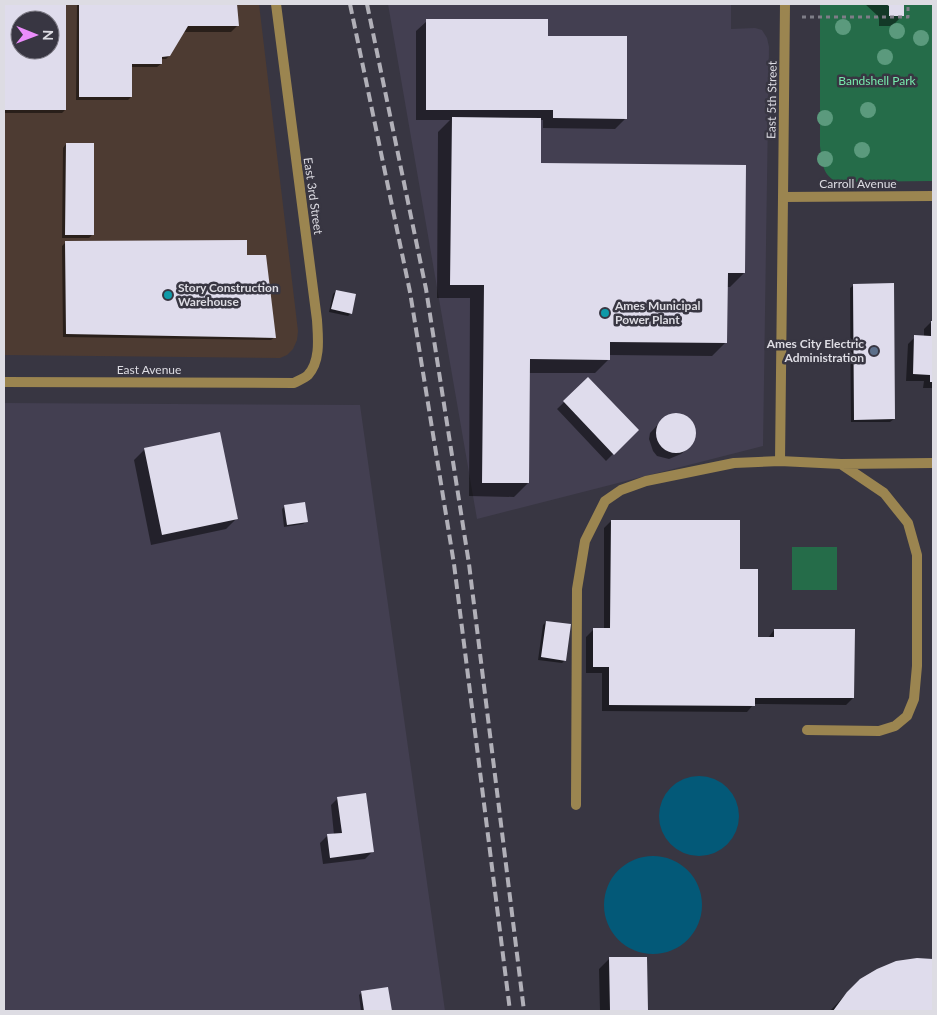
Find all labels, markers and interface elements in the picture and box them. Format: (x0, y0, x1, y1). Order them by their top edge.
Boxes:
north arrow (10, 10, 60, 60)
text: N (40, 30, 57, 41)
street label: East 5th Street (763, 60, 780, 139)
park label: Bandshell Park (838, 73, 917, 88)
street label: East 3rd Street (301, 156, 326, 236)
street label: Carroll Avenue (819, 176, 897, 191)
place label: Story Construction Warehouse (178, 280, 279, 309)
marker: Story Construction Warehouse (162, 289, 174, 301)
place label: Ames Municipal Power Plant (614, 298, 701, 327)
marker: Ames Municipal Power Plant (599, 307, 611, 319)
place label: Ames City Electric Administration (766, 336, 864, 365)
marker: Ames City Electric Administration (868, 345, 880, 357)
street label: East Avenue (117, 362, 181, 377)

